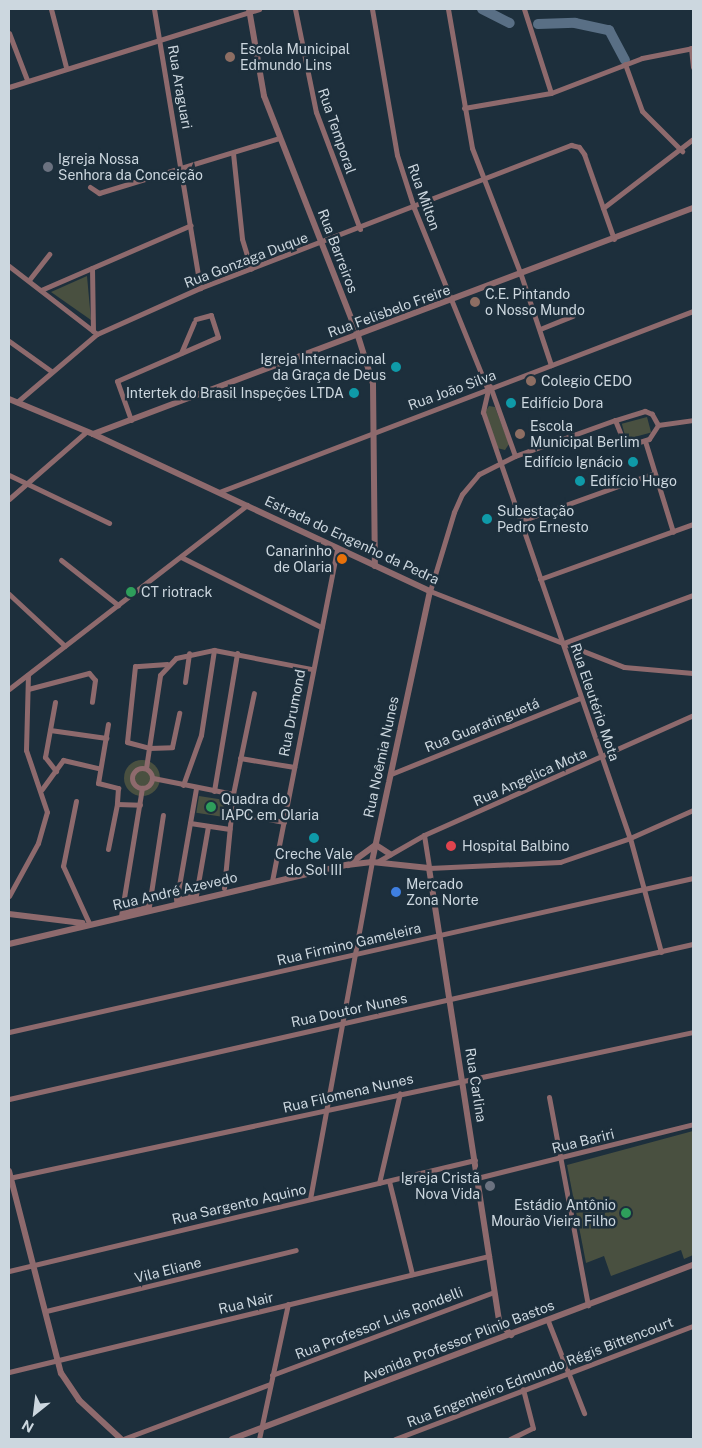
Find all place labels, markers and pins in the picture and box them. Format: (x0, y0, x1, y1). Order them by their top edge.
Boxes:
place label: Escola Municipal Edmundo Lins (240, 41, 350, 74)
marker: Escola Municipal Edmundo Lins (224, 51, 236, 63)
place label: Igreja Nossa Senhora da Conceição (58, 151, 203, 184)
marker: Igreja Nossa Senhora da Conceição (42, 161, 54, 173)
place label: C.E. Pintando o Nosso Mundo (485, 286, 585, 318)
marker: C.E. Pintando o Nosso Mundo (469, 296, 481, 308)
place label: Igreja Internacional da Graça de Deus (260, 351, 386, 384)
marker: Igreja Internacional da Graça de Deus (390, 361, 402, 373)
place label: Colegio CEDO (541, 373, 632, 389)
marker: Colegio CEDO (525, 375, 537, 387)
place label: Intertek do Brasil Inspeções LTDA (126, 385, 344, 401)
marker: Intertek do Brasil Inspeções LTDA (348, 387, 360, 399)
place label: Edifício Dora (521, 395, 603, 411)
marker: Edifício Dora (505, 397, 517, 409)
place label: Escola Municipal Berlim (530, 418, 640, 451)
marker: Escola Municipal Berlim (514, 428, 526, 440)
place label: Edifício Ignácio (524, 454, 623, 470)
marker: Edifício Ignácio (627, 456, 639, 468)
place label: Edifício Hugo (590, 473, 677, 489)
marker: Edifício Hugo (574, 475, 586, 487)
place label: Subestação Pedro Ernesto (497, 503, 589, 536)
marker: Subestação Pedro Ernesto (481, 513, 493, 525)
place label: Canarinho de Olaria (266, 543, 332, 576)
marker: Canarinho de Olaria (336, 553, 348, 565)
place label: CT riotrack (141, 584, 212, 600)
marker: CT riotrack (125, 586, 137, 598)
place label: Quadra do IAPC em Olaria (221, 791, 319, 824)
marker: Quadra do IAPC em Olaria (205, 801, 217, 813)
marker: Creche Vale do Sol III (308, 832, 320, 844)
place label: Hospital Balbino (462, 838, 569, 854)
marker: Hospital Balbino (444, 839, 458, 853)
place label: Creche Vale do Sol III (275, 846, 353, 879)
place label: Mercado Zona Norte (406, 876, 479, 909)
marker: Mercado Zona Norte (390, 886, 402, 898)
place label: Igreja Cristã Nova Vida (401, 1170, 480, 1202)
marker: Igreja Cristã Nova Vida (484, 1180, 496, 1192)
place label: Estádio Antônio Mourão Vieira Filho (491, 1197, 616, 1230)
marker: Estádio Antônio Mourão Vieira Filho (620, 1207, 632, 1219)

